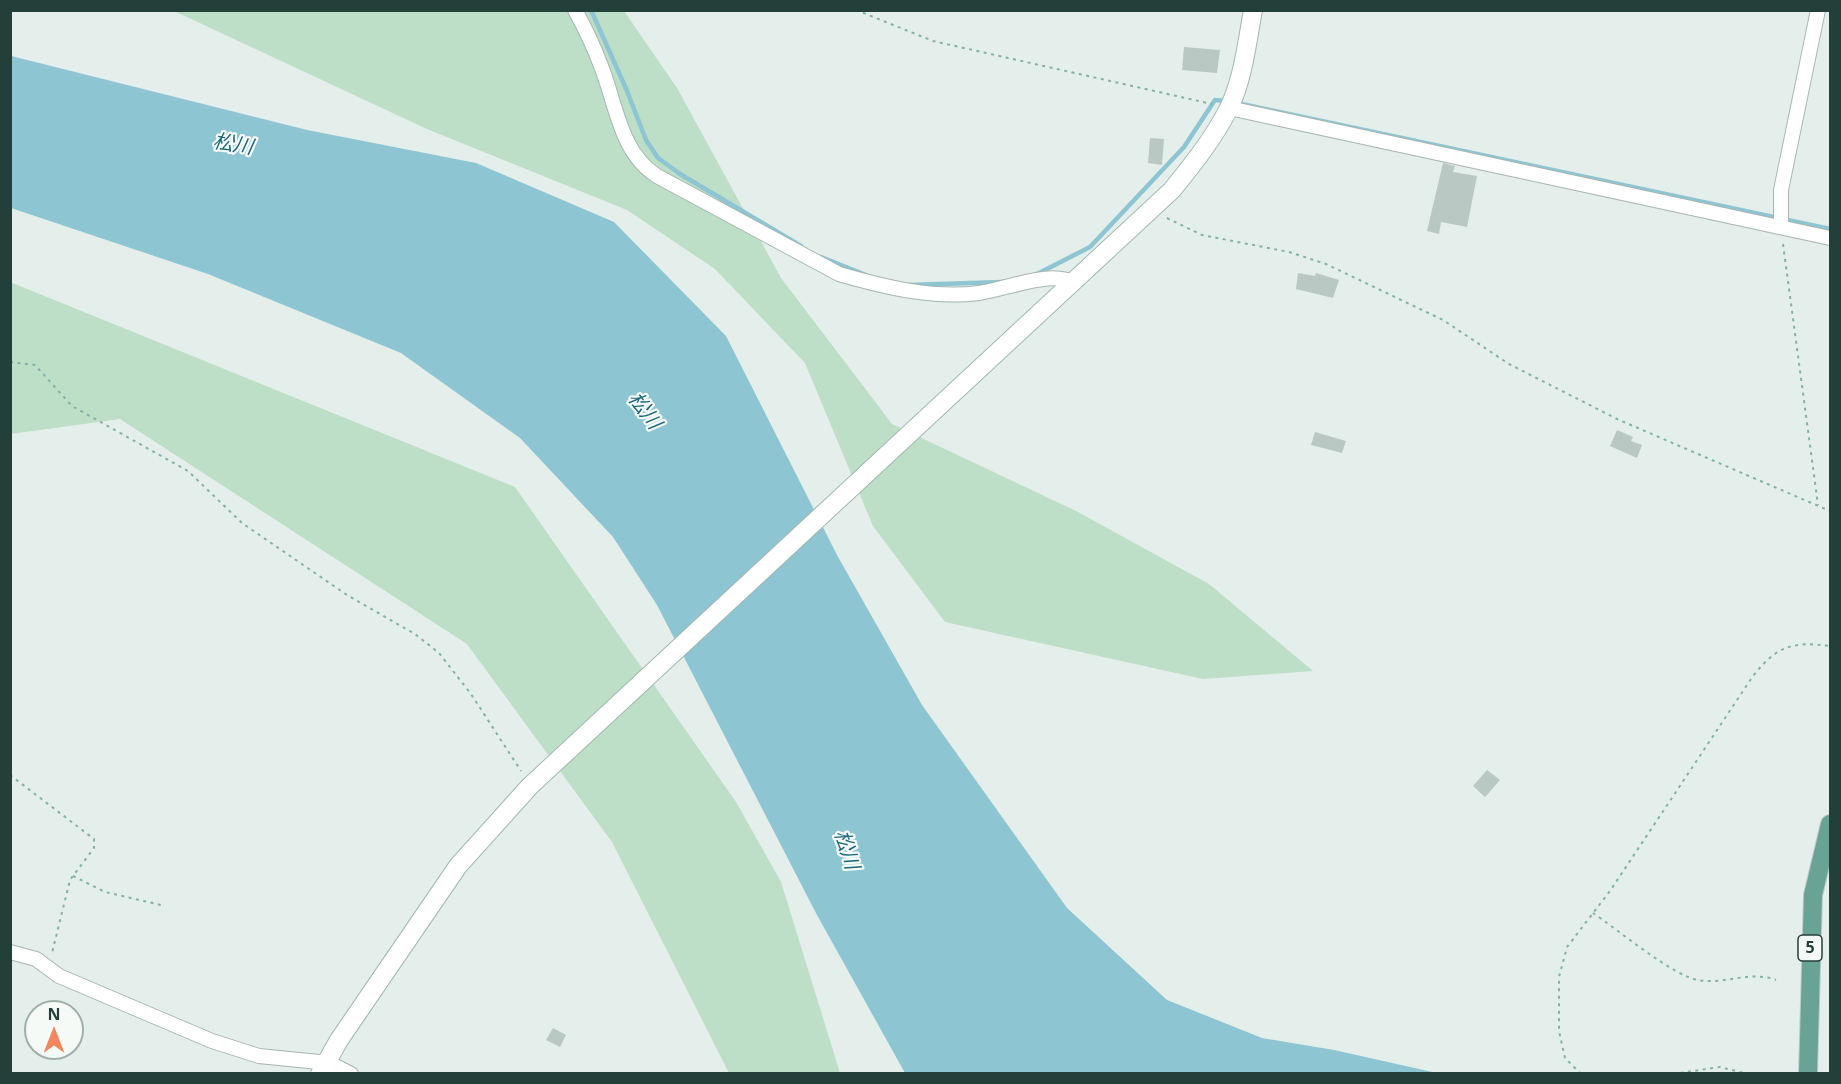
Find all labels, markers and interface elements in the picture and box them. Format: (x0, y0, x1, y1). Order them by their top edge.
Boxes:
water label: 松川 (211, 130, 255, 160)
water label: 松川 (622, 388, 666, 434)
water label: 松川 (828, 827, 864, 873)
road number: 5 (1798, 935, 1822, 961)
north arrow (24, 1000, 84, 1060)
text: N (47, 1003, 61, 1025)

